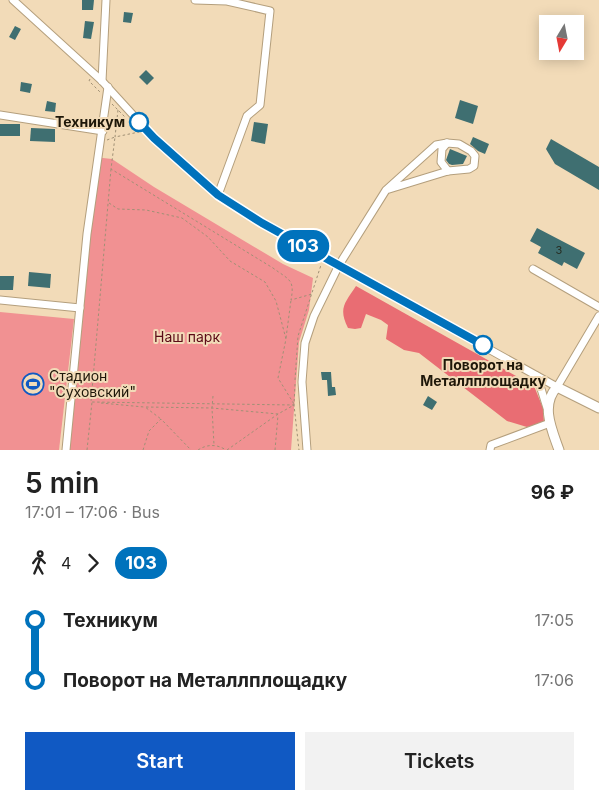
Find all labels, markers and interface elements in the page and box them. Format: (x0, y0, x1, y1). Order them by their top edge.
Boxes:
north arrow (539, 15, 584, 60)
map controls (539, 15, 584, 60)
marker: Техникум (129, 112, 149, 132)
place label: Техникум (55, 113, 125, 130)
line badge: 103 (274, 230, 332, 262)
text: 103 (287, 235, 319, 256)
house number: 3 (556, 243, 563, 257)
park label: Наш парк (154, 328, 220, 345)
marker: Поворот на Металлплощадку (473, 335, 493, 355)
place label: Поворот на Металлплощадку (420, 356, 546, 389)
place label: Стадион "Суховский" (49, 367, 136, 400)
sports icon: Стадион "Суховский" (21, 372, 45, 396)
text: 5 min (25, 466, 99, 500)
text: 96 ₽ (531, 481, 574, 504)
text: 17:01 – 17:06 · Bus (25, 502, 160, 522)
icon: walk (25, 549, 53, 577)
icon: forward (79, 549, 107, 577)
text: 103 (125, 552, 157, 573)
text: 4 (61, 553, 71, 573)
text: Техникум (63, 609, 158, 632)
text: 17:05 (535, 610, 574, 630)
text: Поворот на Металлплощадку (63, 669, 347, 692)
text: 17:06 (534, 670, 574, 690)
button: Start (25, 732, 295, 790)
button: Tickets (305, 732, 574, 790)

